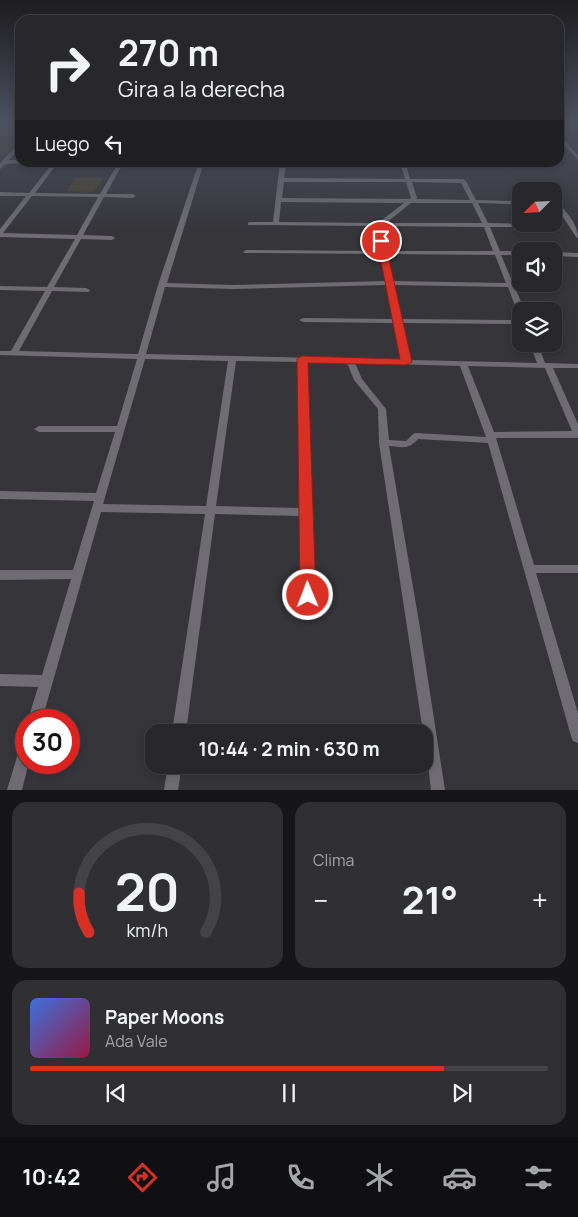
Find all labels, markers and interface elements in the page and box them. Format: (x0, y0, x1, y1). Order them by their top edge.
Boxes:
text: 270 m (118, 29, 219, 77)
icon: right (35, 35, 100, 100)
text: Gira a la derecha (118, 74, 285, 104)
icon: left (100, 130, 128, 158)
text: Luego (35, 131, 90, 157)
north arrow (512, 182, 562, 232)
map controls (512, 182, 562, 352)
pin (360, 220, 402, 262)
icon: arrive (367, 227, 395, 255)
button: sound (512, 242, 562, 292)
button: layers (512, 302, 562, 352)
position arrow (281, 568, 333, 620)
speed limit sign: 30 (15, 709, 80, 774)
text: 10:44 · 2 min · 630 m (198, 736, 380, 762)
text: Clima (313, 849, 354, 871)
text: 20 (115, 856, 180, 927)
text: 21° (402, 873, 458, 925)
text: − (313, 881, 328, 919)
text: + (532, 881, 548, 919)
text: km/h (127, 918, 168, 942)
text: Paper Moons (105, 1004, 224, 1030)
text: Ada Vale (105, 1030, 168, 1052)
icon: previous (102, 1079, 130, 1107)
icon: pause (275, 1079, 303, 1107)
icon: next (448, 1079, 476, 1107)
icon: directions (125, 1160, 160, 1195)
icon: music (204, 1160, 239, 1195)
icon: phone (283, 1160, 318, 1195)
icon: climate (362, 1160, 397, 1195)
icon: car (442, 1160, 477, 1195)
icon: filters (521, 1160, 556, 1195)
text: 10:42 (22, 1162, 80, 1192)

